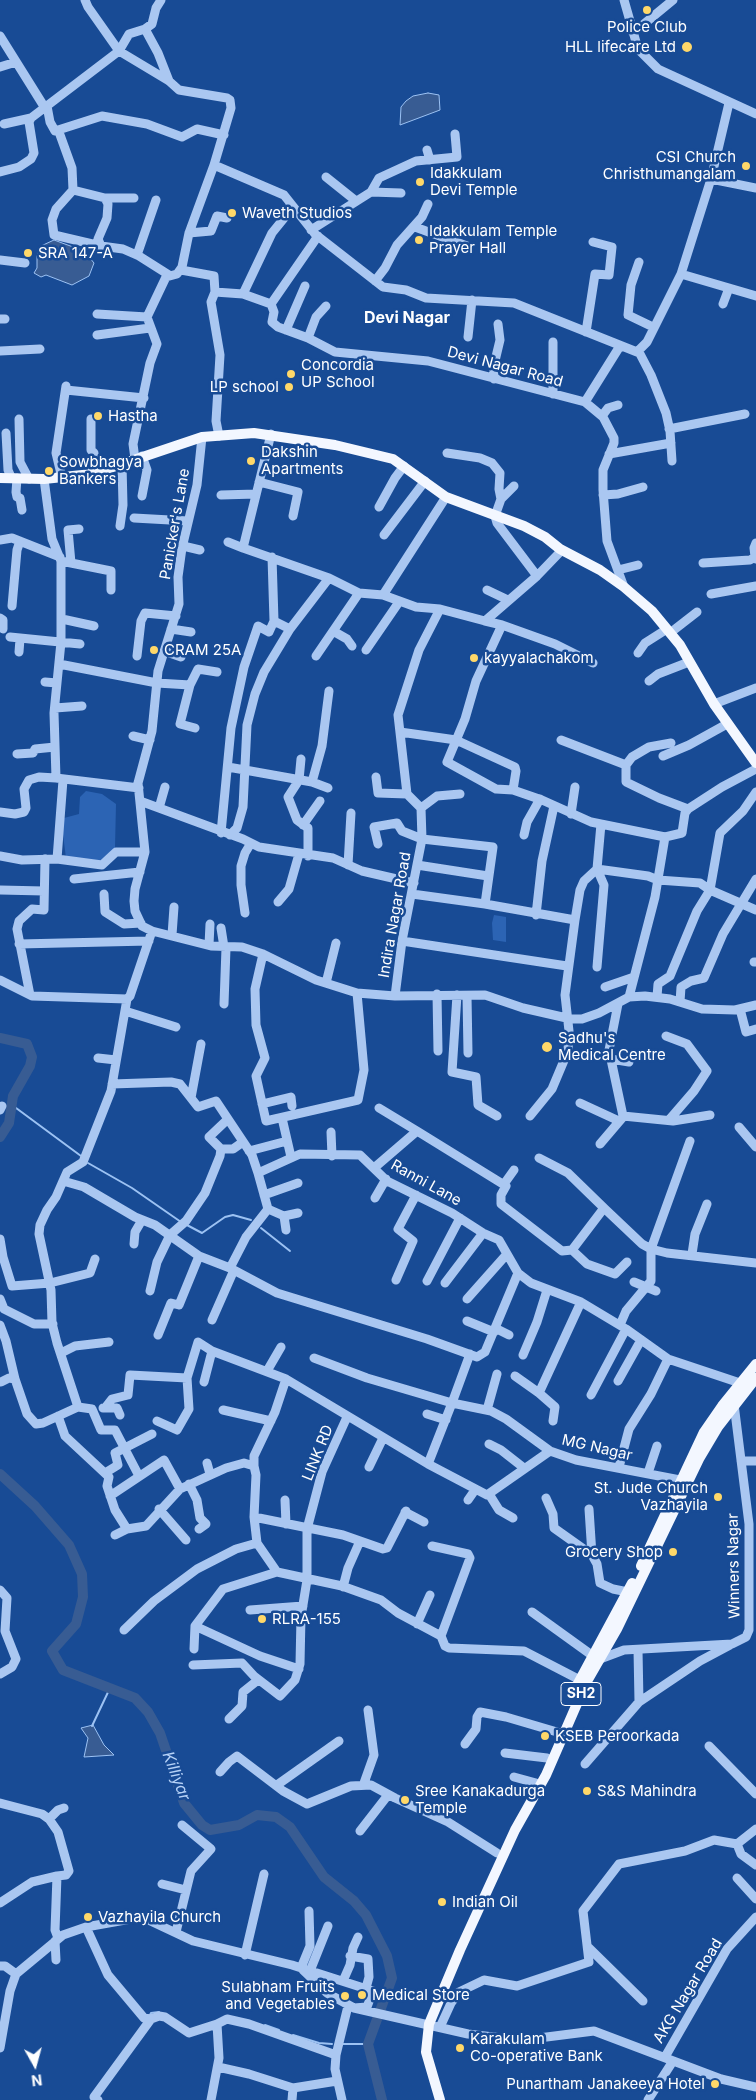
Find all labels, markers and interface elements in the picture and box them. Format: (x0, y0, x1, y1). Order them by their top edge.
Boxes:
marker: Police Club (641, 4, 653, 16)
place label: Police Club (607, 18, 687, 36)
place label: HLL lifecare Ltd (565, 38, 676, 56)
marker: HLL lifecare Ltd (680, 40, 694, 54)
place label: CSI Church Christhumangalam (603, 148, 736, 183)
marker: CSI Church Christhumangalam (740, 160, 752, 172)
place label: Idakkulam Devi Temple (430, 164, 518, 199)
marker: Idakkulam Devi Temple (414, 176, 426, 188)
place label: Waveth Studios (242, 204, 352, 222)
marker: Waveth Studios (226, 207, 238, 219)
place label: Idakkulam Temple Prayer Hall (429, 222, 557, 257)
marker: Idakkulam Temple Prayer Hall (413, 234, 425, 246)
place label: SRA 147-A (38, 244, 113, 262)
marker: SRA 147-A (22, 247, 34, 259)
district label: Devi Nagar (364, 308, 450, 328)
street label: Devi Nagar Road (445, 343, 565, 391)
place label: Concordia UP School (301, 356, 375, 391)
marker: Concordia UP School (285, 368, 297, 380)
place label: LP school (210, 378, 279, 396)
marker: LP school (283, 381, 295, 393)
place label: Hastha (108, 407, 158, 425)
marker: Hastha (92, 410, 104, 422)
place label: Dakshin Apartments (261, 443, 343, 478)
place label: Sowbhagya Bankers (59, 453, 142, 488)
marker: Dakshin Apartments (245, 455, 257, 467)
marker: Sowbhagya Bankers (43, 465, 55, 477)
street label: Panicker's Lane (156, 467, 194, 581)
place label: CRAM 25A (164, 641, 241, 659)
marker: CRAM 25A (148, 644, 160, 656)
place label: kayyalachakom (484, 649, 594, 667)
marker: kayyalachakom (468, 652, 480, 664)
street label: Indira Nagar Road (375, 851, 415, 979)
place label: Sadhu's Medical Centre (558, 1029, 666, 1064)
marker: Sadhu's Medical Centre (540, 1040, 554, 1054)
street label: Ranni Lane (387, 1156, 465, 1210)
street label: LINK RD (299, 1422, 337, 1484)
street label: MG Nagar (560, 1431, 634, 1465)
place label: St. Jude Church Vazhayila (594, 1479, 708, 1514)
marker: St. Jude Church Vazhayila (712, 1491, 724, 1503)
street label: Winners Nagar (724, 1513, 744, 1619)
place label: Grocery Shop (565, 1543, 663, 1561)
marker: Grocery Shop (667, 1546, 679, 1558)
place label: RLRA-155 (272, 1610, 341, 1628)
marker: RLRA-155 (256, 1613, 268, 1625)
road number: SH2 (561, 1682, 601, 1706)
place label: KSEB Peroorkada (555, 1727, 679, 1745)
marker: KSEB Peroorkada (539, 1730, 551, 1742)
water label: Killiyar (158, 1749, 194, 1803)
place label: Sree Kanakadurga Temple (415, 1782, 545, 1817)
place label: S&S Mahindra (597, 1782, 697, 1800)
marker: S&S Mahindra (581, 1785, 593, 1797)
marker: Sree Kanakadurga Temple (399, 1794, 411, 1806)
place label: Indian Oil (452, 1893, 518, 1911)
marker: Indian Oil (436, 1896, 448, 1908)
place label: Vazhayila Church (98, 1908, 221, 1926)
marker: Vazhayila Church (82, 1911, 94, 1923)
street label: AKG Nagar Road (650, 1935, 726, 2047)
place label: Sulabham Fruits and Vegetables (221, 1978, 335, 2013)
place label: Medical Store (372, 1986, 470, 2004)
marker: Medical Store (356, 1989, 368, 2001)
marker: Sulabham Fruits and Vegetables (339, 1990, 351, 2002)
place label: Karakulam Co-operative Bank (470, 2030, 603, 2065)
north arrow (10, 2040, 60, 2090)
marker: Karakulam Co-operative Bank (454, 2042, 466, 2054)
text: N (31, 2071, 43, 2089)
place label: Punartham Janakeeya Hotel (506, 2075, 705, 2093)
marker: Punartham Janakeeya Hotel (709, 2078, 721, 2090)

